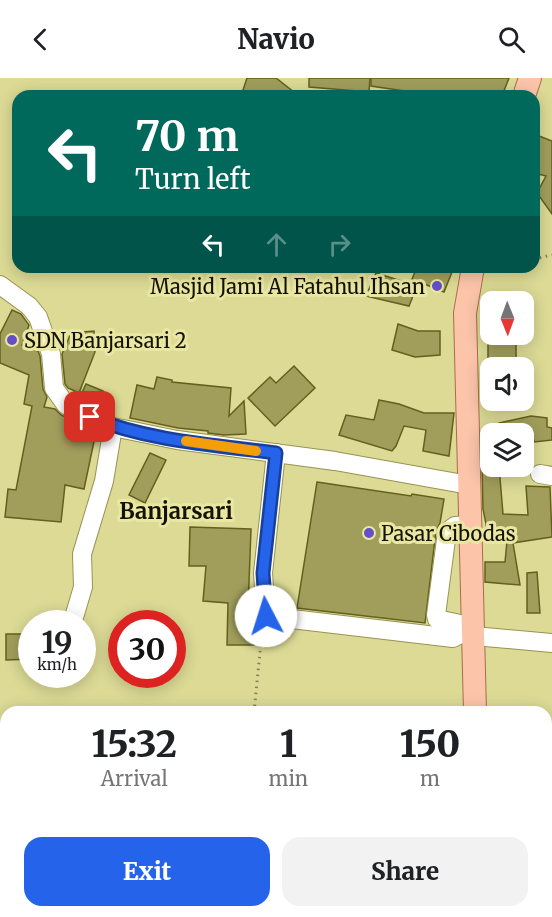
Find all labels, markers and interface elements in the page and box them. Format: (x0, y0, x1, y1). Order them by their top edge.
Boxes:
text: Navio (237, 22, 315, 56)
icon: back (24, 23, 57, 56)
icon: search (495, 23, 528, 56)
text: 70 m (135, 110, 239, 162)
icon: left (36, 114, 114, 192)
text: Turn left (135, 162, 250, 196)
icon: left (197, 228, 230, 261)
icon: ahead (260, 228, 293, 261)
icon: right (323, 228, 356, 261)
place label: Masjid Jami Al Fatahul Ihsan (150, 274, 425, 299)
marker: Masjid Jami Al Fatahul Ihsan (430, 279, 444, 293)
north arrow (480, 291, 534, 345)
map controls (480, 291, 534, 477)
place label: SDN Banjarsari 2 (24, 328, 187, 353)
marker: SDN Banjarsari 2 (5, 333, 19, 347)
button: sound (480, 357, 534, 411)
pin (64, 391, 115, 442)
icon: arrive (73, 400, 106, 433)
button: layers (480, 423, 534, 477)
district label: Banjarsari (119, 497, 233, 525)
place label: Pasar Cibodas (381, 521, 516, 546)
marker: Pasar Cibodas (362, 526, 376, 540)
position arrow (234, 584, 298, 648)
speed limit sign: 30 (108, 610, 186, 688)
text: 19 (41, 623, 73, 661)
text: km/h (37, 655, 77, 674)
text: 15:32 (92, 722, 177, 767)
text: 1 (280, 722, 297, 767)
text: 150 (400, 722, 460, 767)
text: Arrival (101, 766, 168, 791)
text: min (269, 766, 308, 791)
text: m (420, 766, 440, 791)
button: Exit (24, 837, 270, 906)
button: Share (282, 837, 528, 906)

